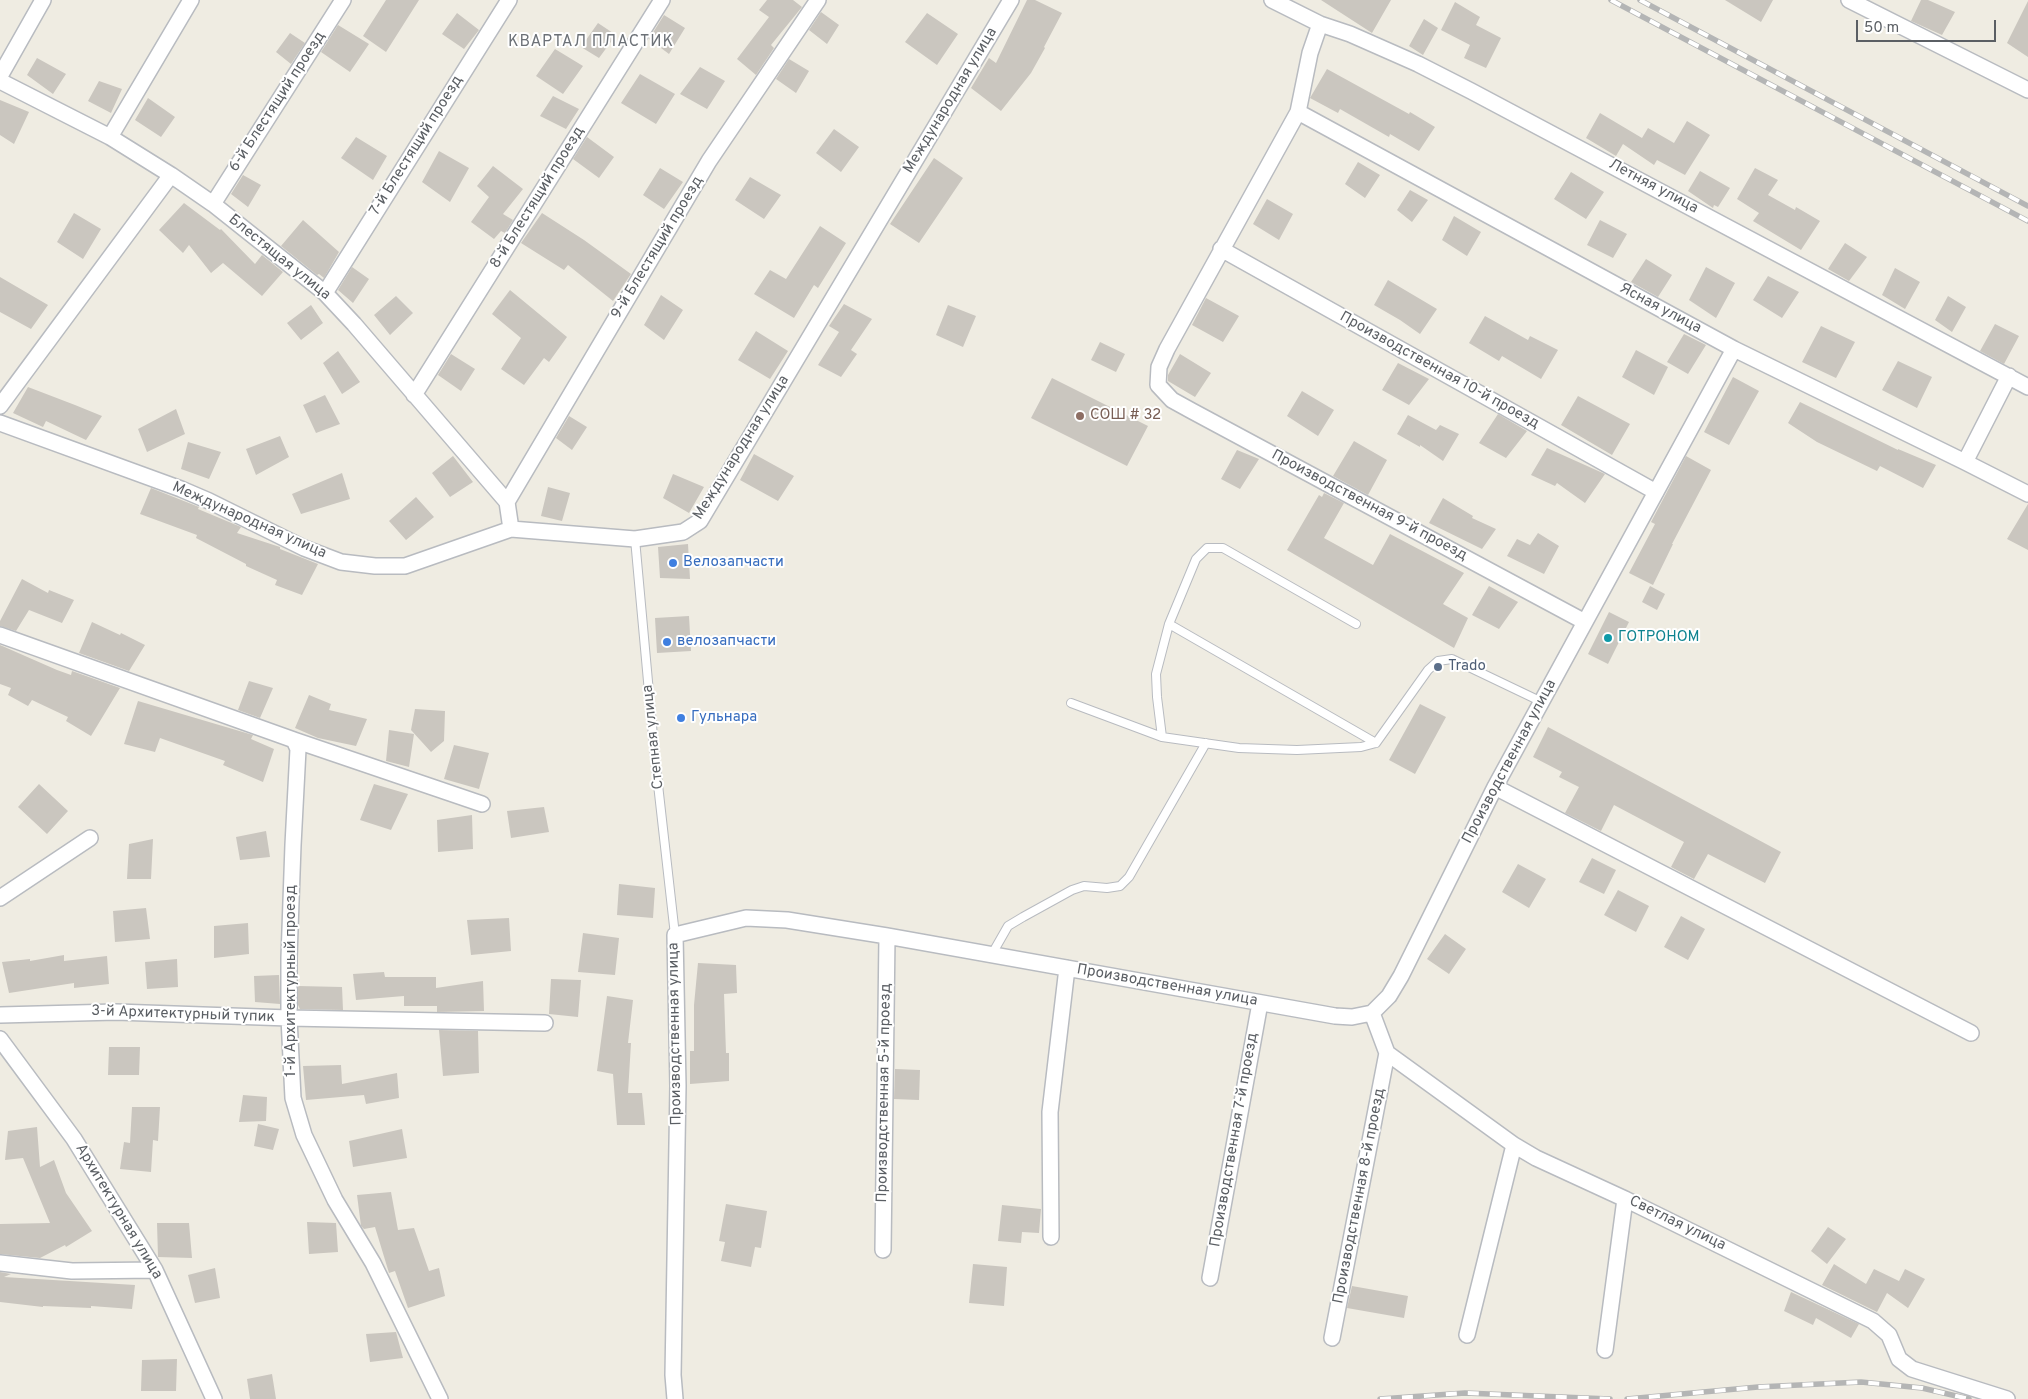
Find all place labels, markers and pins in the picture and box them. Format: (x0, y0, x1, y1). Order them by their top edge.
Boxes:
place label: СОШ # 32 (1090, 407, 1161, 425)
marker: СОШ # 32 (1074, 410, 1086, 422)
place label: Велозапчасти (683, 554, 784, 572)
marker: Велозапчасти (667, 557, 679, 569)
place label: ГОТРОНОМ (1618, 629, 1700, 647)
marker: ГОТРОНОМ (1602, 632, 1614, 644)
place label: велозапчасти (677, 633, 776, 651)
marker: велозапчасти (661, 636, 673, 648)
place label: Trado (1448, 658, 1486, 676)
marker: Trado (1432, 661, 1444, 673)
place label: Гульнара (691, 709, 757, 727)
marker: Гульнара (675, 712, 687, 724)

